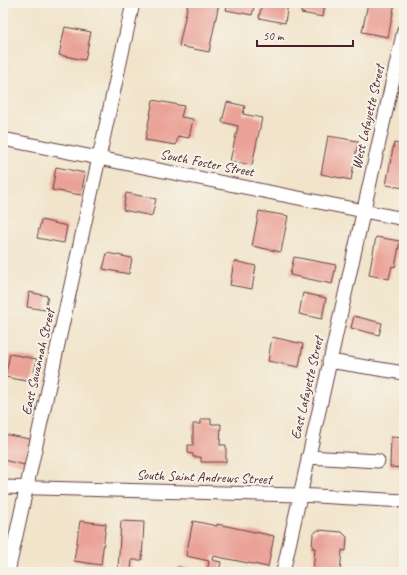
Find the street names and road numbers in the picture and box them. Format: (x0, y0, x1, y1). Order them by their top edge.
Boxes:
street label: West Lafayette Street (348, 61, 389, 171)
street label: South Foster Street (159, 146, 256, 181)
street label: East Savannah Street (18, 305, 59, 417)
street label: East Lafayette Street (287, 333, 328, 441)
street label: South Saint Andrews Street (136, 466, 274, 488)

